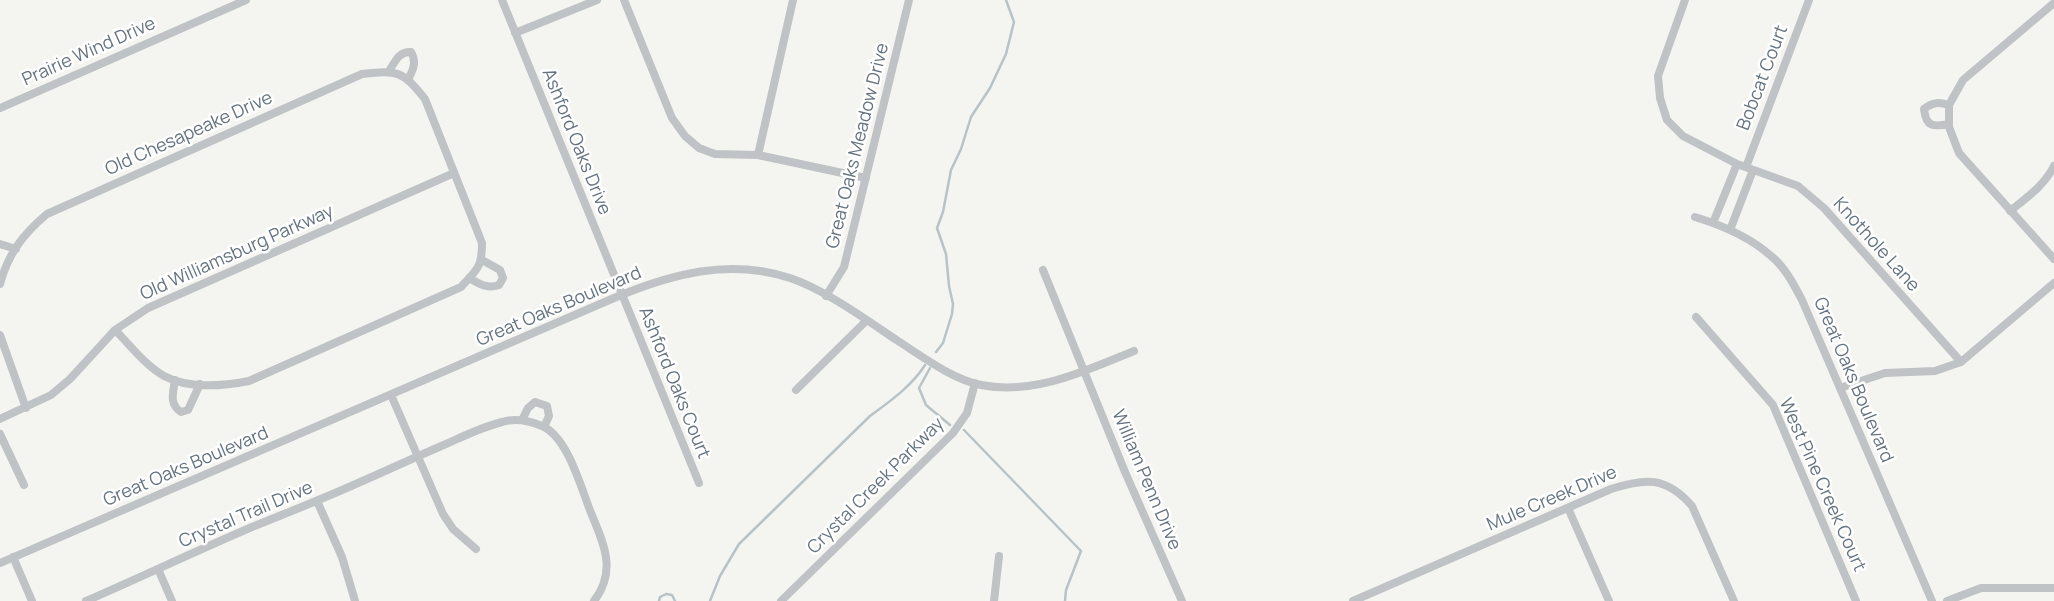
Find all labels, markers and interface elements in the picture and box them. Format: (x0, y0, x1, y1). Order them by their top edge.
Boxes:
street label: Prairie Wind Drive (19, 13, 159, 91)
street label: Bobcat Court (1733, 22, 1793, 134)
street label: Great Oaks Meadow Drive (822, 41, 894, 251)
street label: Ashford Oaks Drive (537, 66, 615, 218)
street label: Old Chesapeake Drive (102, 87, 276, 181)
street label: Knothole Lane (1828, 193, 1924, 297)
street label: Old Williamsburg Parkway (137, 201, 337, 305)
street label: Great Oaks Boulevard (473, 262, 645, 352)
street label: Great Oaks Boulevard (1808, 294, 1898, 466)
street label: Ashford Oaks Court (634, 304, 714, 462)
street label: West Pine Creek Court (1774, 395, 1870, 575)
street label: William Penn Drive (1107, 407, 1185, 553)
street label: Crystal Creek Parkway (803, 413, 949, 559)
street label: Great Oaks Boulevard (100, 422, 272, 512)
street label: Mule Creek Drive (1484, 462, 1620, 536)
street label: Crystal Trail Drive (176, 477, 316, 553)

